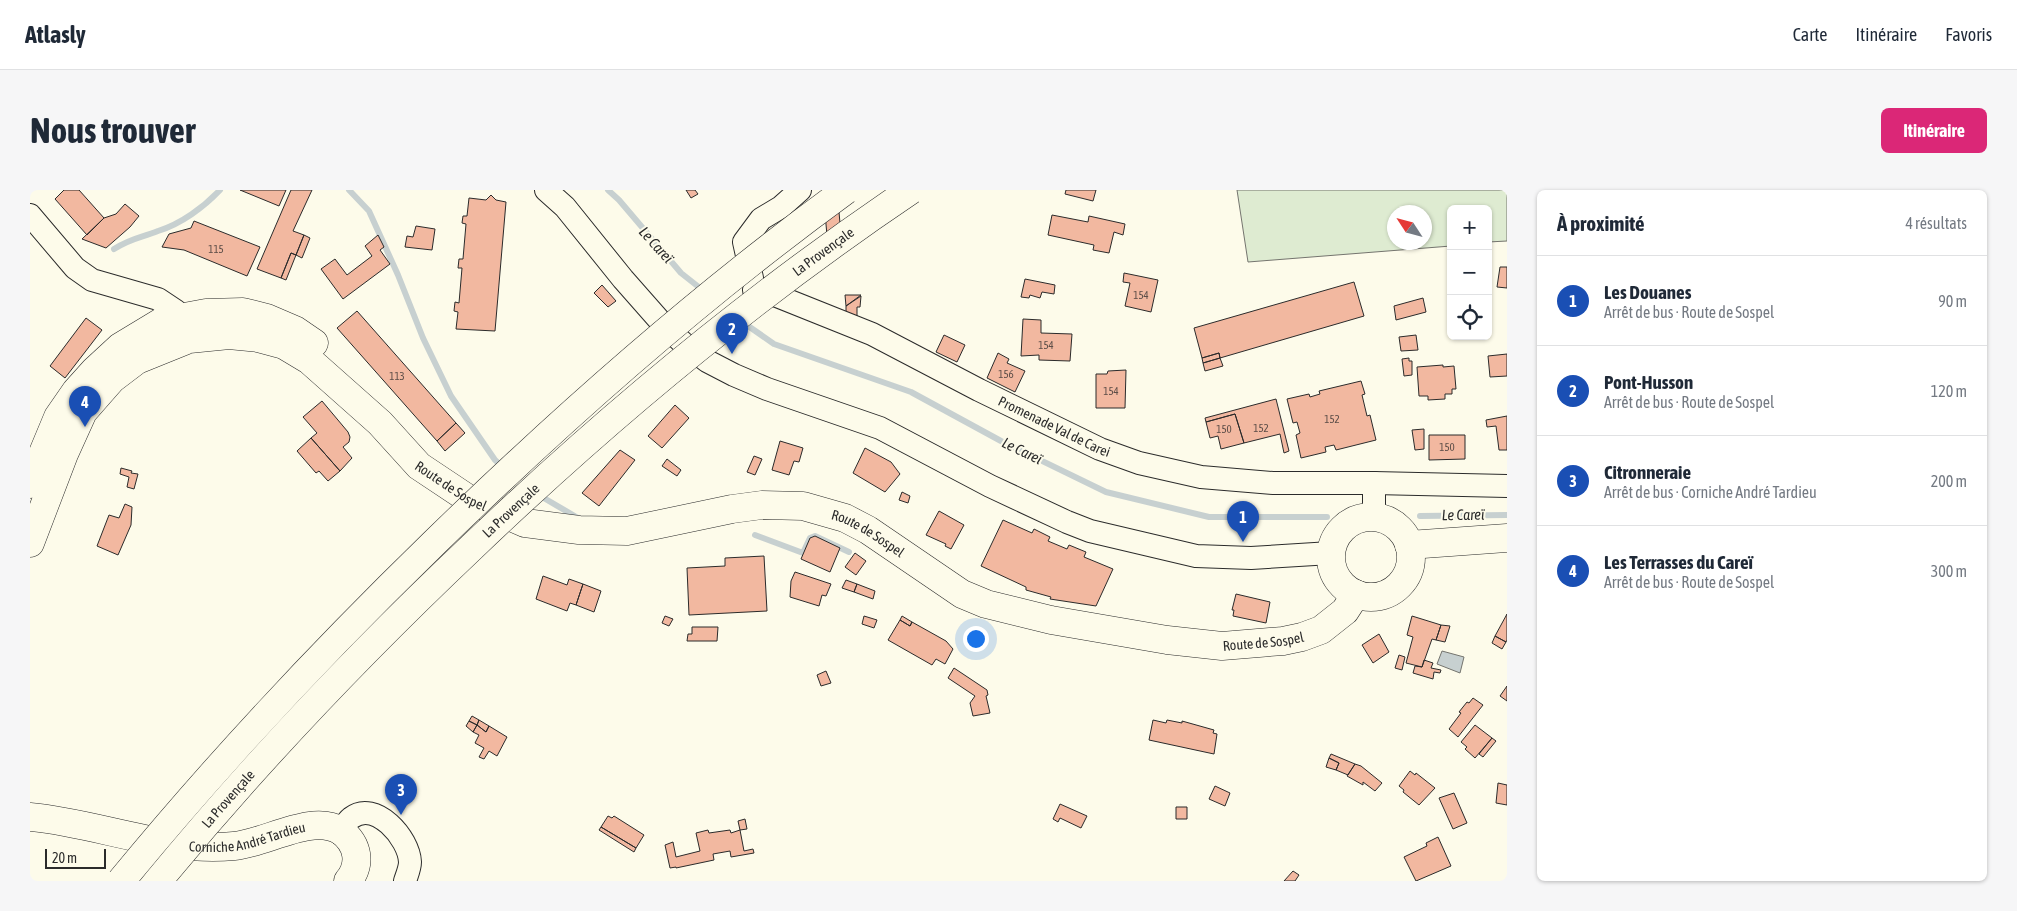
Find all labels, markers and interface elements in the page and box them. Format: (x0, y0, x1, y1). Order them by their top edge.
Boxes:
text: Atlasly (25, 21, 86, 48)
text: Carte (1793, 24, 1827, 45)
text: Itinéraire (1855, 24, 1917, 45)
text: Favoris (1945, 24, 1992, 45)
button: Itinéraire (1881, 108, 1987, 153)
text: Nous trouver (30, 110, 195, 150)
north arrow (1387, 205, 1432, 250)
map controls (1447, 205, 1492, 340)
button: + (1447, 205, 1492, 250)
text: À proximité (1557, 211, 1645, 235)
text: 4 résultats (1905, 214, 1967, 232)
water label: Le Careï (636, 223, 678, 267)
street label: La Provençale (789, 224, 857, 279)
house number: 115 (208, 243, 224, 255)
button: − (1447, 250, 1492, 295)
text: Les Douanes (1604, 281, 1691, 303)
house number: 154 (1133, 289, 1149, 301)
text: 1 (1569, 292, 1577, 310)
text: 90 m (1938, 292, 1967, 310)
button: locate (1447, 295, 1492, 340)
text: Arrêt de bus · Route de Sospel (1604, 303, 1774, 321)
pin: 2 (716, 313, 748, 354)
house number: 154 (1038, 339, 1054, 351)
house number: 156 (998, 368, 1014, 380)
house number: 113 (389, 370, 405, 382)
text: Pont-Husson (1604, 371, 1693, 393)
text: 2 (1569, 382, 1577, 400)
text: 120 m (1931, 382, 1967, 400)
house number: 154 (1103, 385, 1119, 397)
pin: 4 (69, 386, 101, 427)
street label: Promenade Val de Carei (996, 393, 1112, 460)
text: Arrêt de bus · Route de Sospel (1604, 393, 1774, 411)
house number: 152 (1324, 413, 1340, 425)
house number: 152 (1253, 422, 1269, 434)
house number: 150 (1216, 423, 1232, 435)
water label: Le Careï (999, 434, 1046, 468)
house number: 150 (1439, 441, 1455, 453)
street label: Route de Sospel (412, 458, 489, 514)
text: Citronneraie (1604, 461, 1691, 483)
text: 3 (1569, 472, 1577, 490)
text: 200 m (1931, 472, 1967, 490)
street label: La Provençale (479, 480, 543, 541)
text: Arrêt de bus · Corniche André Tardieu (1604, 483, 1817, 501)
pin: 1 (1227, 501, 1259, 542)
water label: Le Careï (1442, 506, 1486, 523)
street label: Route de Sospel (830, 507, 908, 560)
text: Les Terrasses du Careï (1604, 551, 1753, 573)
text: 4 (1569, 562, 1577, 580)
text: 300 m (1931, 562, 1967, 580)
text: Arrêt de bus · Route de Sospel (1604, 573, 1774, 591)
your location (963, 626, 989, 652)
street label: Route de Sospel (1222, 629, 1306, 654)
street label: La Provençale (198, 767, 258, 831)
pin: 3 (385, 774, 417, 815)
street label: Corniche André Tardieu (188, 819, 307, 855)
scale bar (45, 846, 106, 869)
text: 20 m (52, 850, 77, 866)

